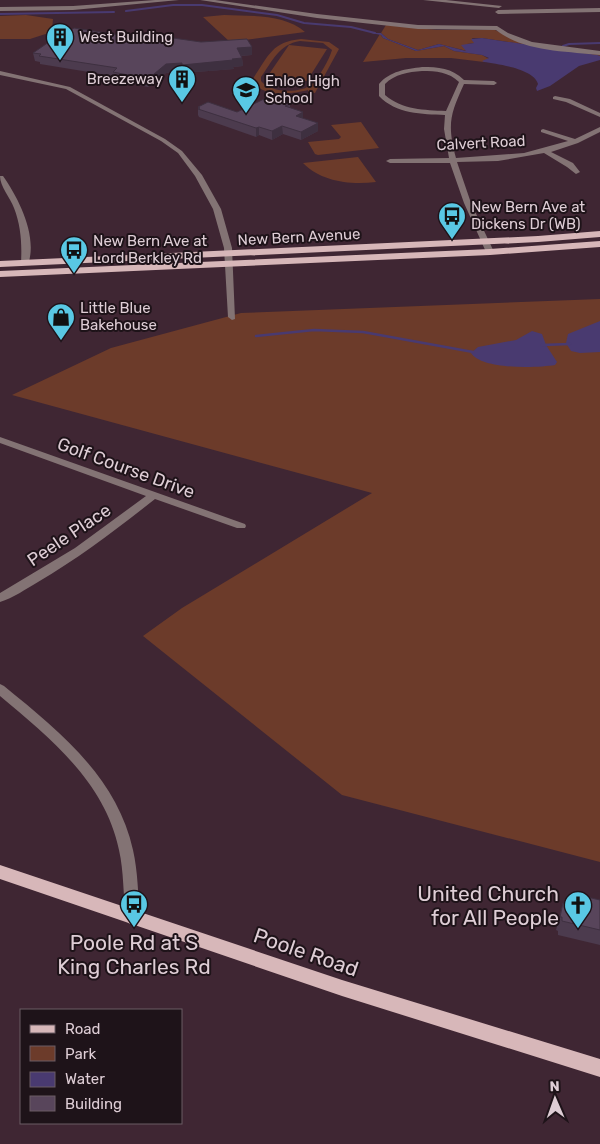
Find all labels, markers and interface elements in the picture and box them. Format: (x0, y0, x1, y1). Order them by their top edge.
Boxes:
building icon: West Building (45, 22, 75, 61)
place label: West Building (79, 28, 173, 46)
building icon: Breezeway (167, 64, 197, 103)
place label: Breezeway (87, 70, 163, 88)
place label: Enloe High School (265, 72, 340, 107)
school or university icon: Enloe High School (231, 75, 261, 114)
street label: Calvert Road (436, 132, 526, 154)
place label: New Bern Ave at Dickens Dr (WB) (471, 198, 585, 233)
bus stop icon: New Bern Ave at Dickens Dr (WB) (437, 201, 467, 240)
street label: New Bern Avenue (237, 225, 361, 249)
place label: New Bern Ave at Lord Berkley Rd (93, 232, 207, 267)
bus stop icon: New Bern Ave at Lord Berkley Rd (59, 235, 89, 274)
place label: Little Blue Bakehouse (80, 299, 157, 334)
shop icon: Little Blue Bakehouse (46, 302, 76, 341)
street label: Golf Course Drive (54, 433, 198, 503)
street label: Peele Place (23, 499, 115, 571)
place label: United Church for All People (417, 881, 559, 930)
bus stop icon: Poole Rd at S King Charles Rd (119, 889, 149, 928)
church icon: United Church for All People (563, 890, 593, 929)
street label: Poole Road (250, 922, 362, 982)
place label: Poole Rd at S King Charles Rd (57, 930, 211, 979)
legend (20, 1009, 182, 1124)
text: Road (65, 1020, 101, 1038)
text: Park (65, 1045, 96, 1063)
text: Water (65, 1070, 105, 1088)
north arrow (530, 1074, 580, 1124)
text: N (549, 1078, 560, 1095)
text: Building (65, 1095, 122, 1113)

